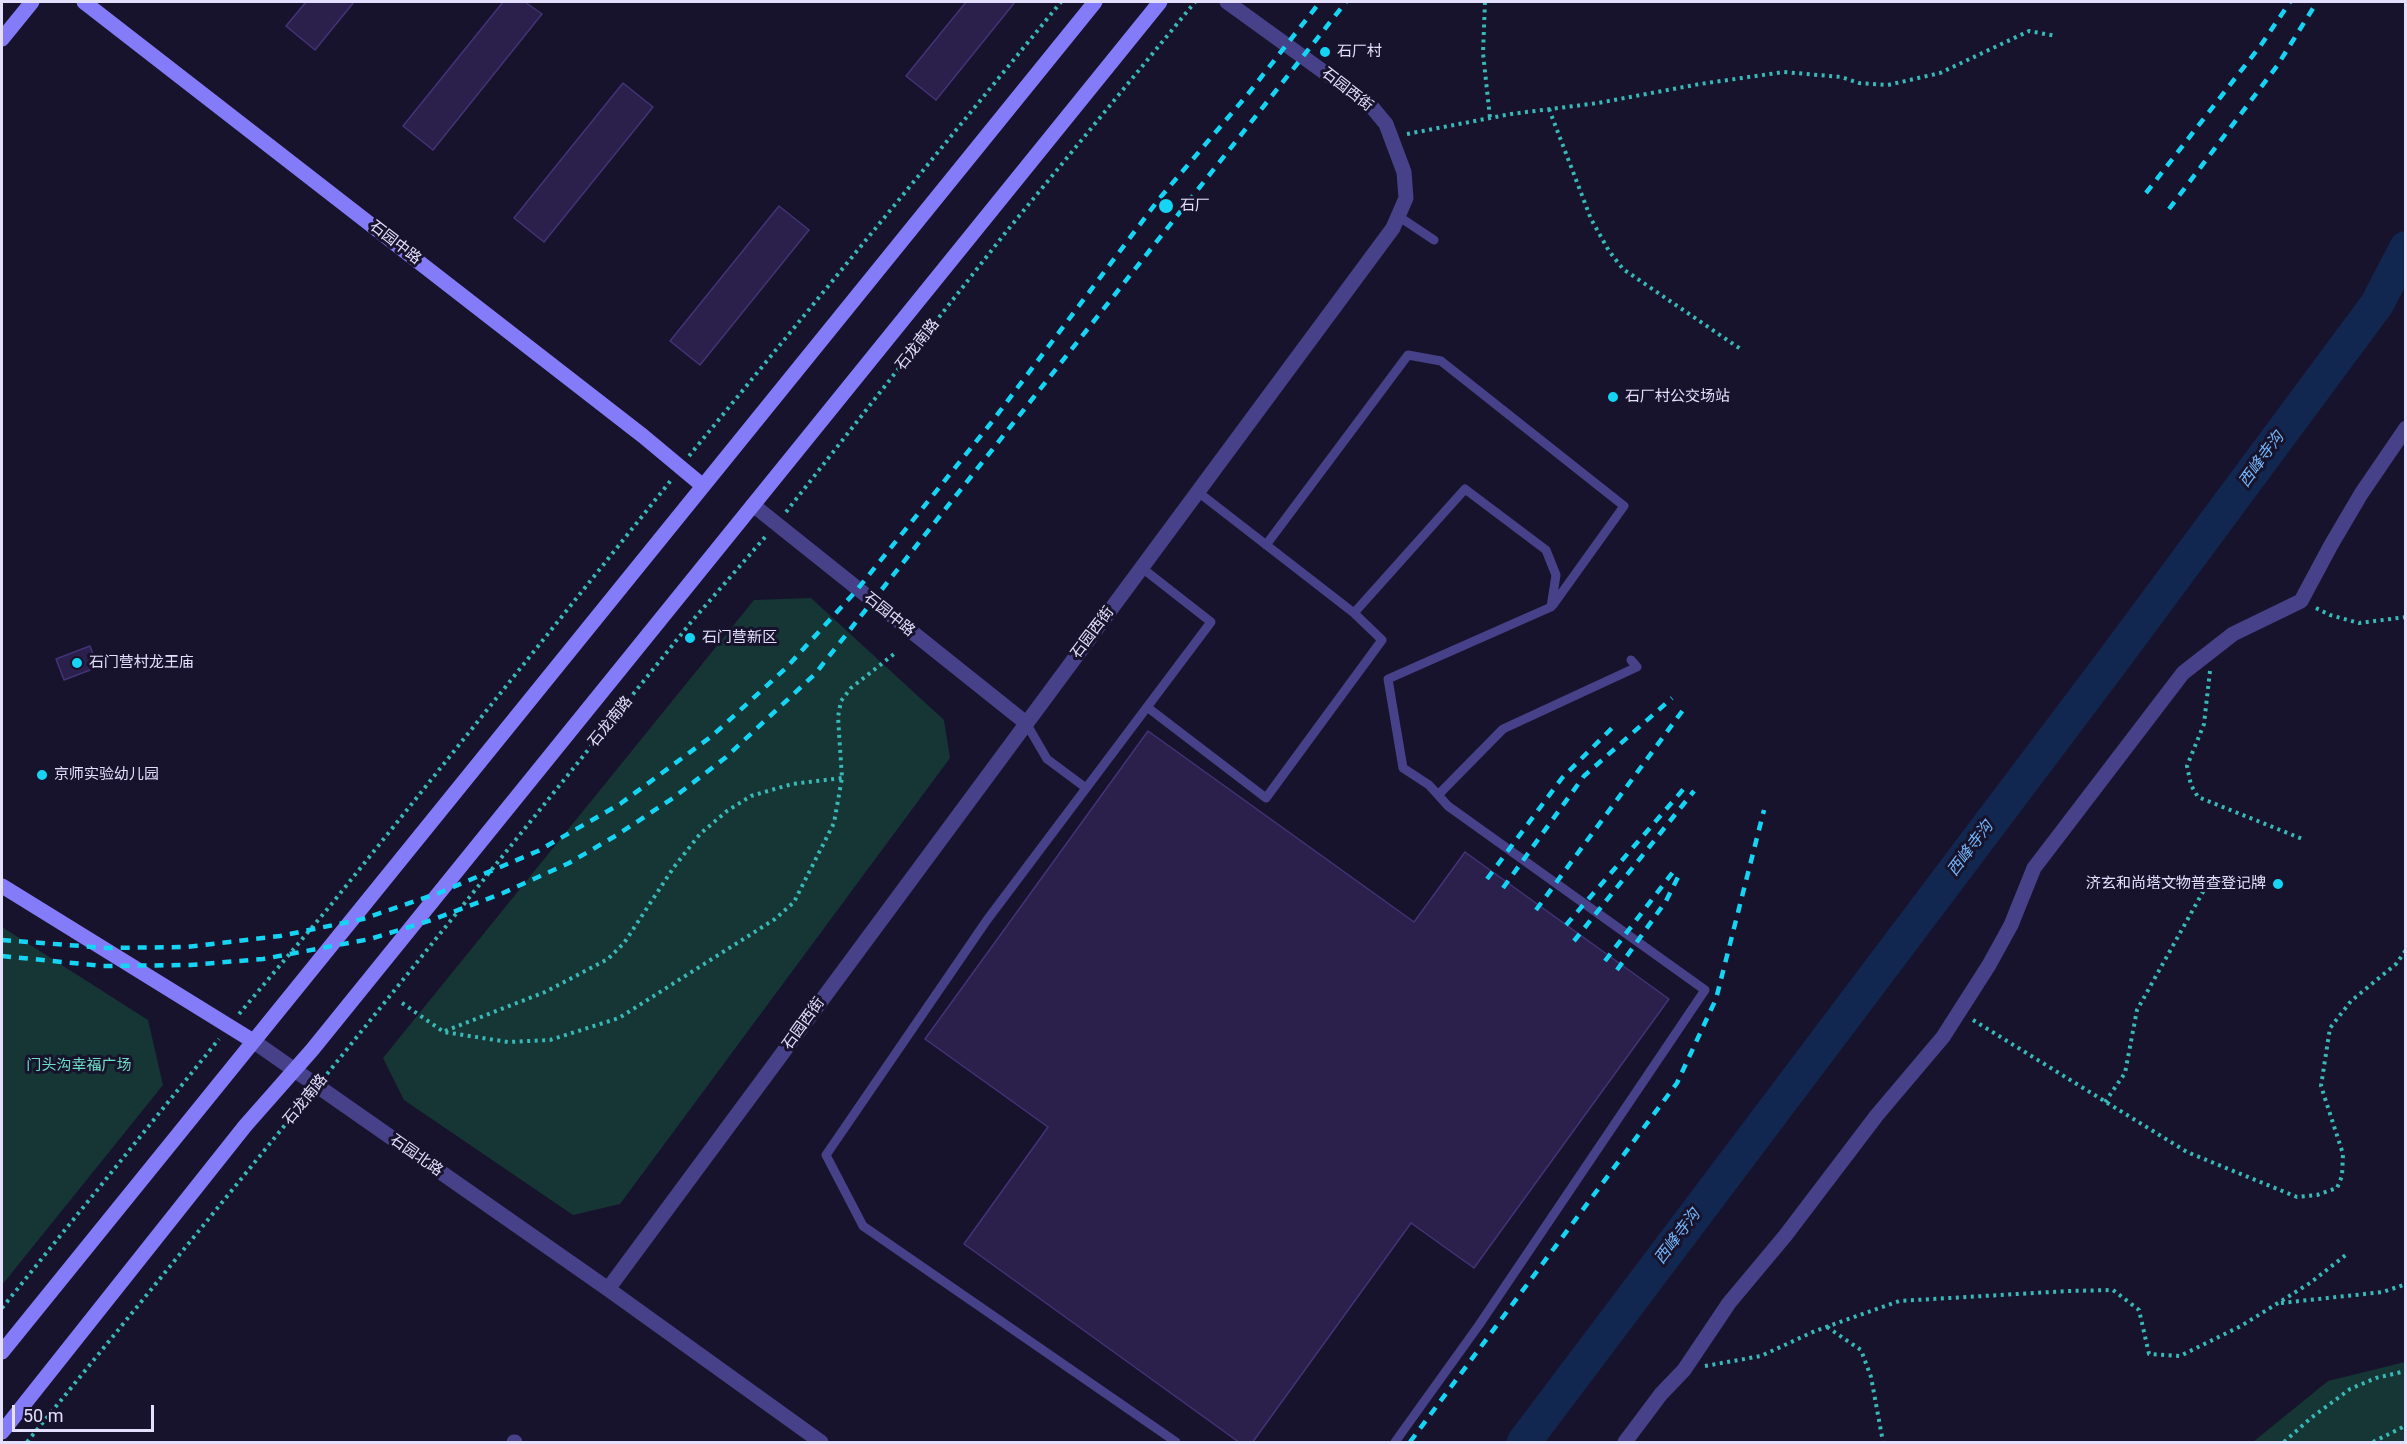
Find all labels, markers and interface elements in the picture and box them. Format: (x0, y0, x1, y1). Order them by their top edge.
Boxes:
place label: 石厂村 (1337, 43, 1382, 61)
marker: 石厂村 (1318, 45, 1332, 59)
street label: 石园西街 (1318, 64, 1376, 116)
marker: 石厂 (1157, 197, 1175, 215)
place label: 石厂 (1180, 197, 1210, 215)
street label: 石园中路 (366, 217, 424, 269)
street label: 石龙南路 (892, 316, 944, 374)
place label: 石厂村公交场站 (1625, 388, 1730, 406)
marker: 石厂村公交场站 (1606, 390, 1620, 404)
water label: 西峰寺沟 (2235, 428, 2289, 492)
street label: 石园中路 (860, 589, 918, 641)
street label: 石园西街 (1068, 604, 1118, 662)
place label: 石门营新区 (702, 629, 777, 647)
marker: 石门营新区 (683, 631, 697, 645)
place label: 石门营村龙王庙 (89, 654, 194, 672)
marker: 石门营村龙王庙 (70, 656, 84, 670)
street label: 石龙南路 (585, 693, 637, 751)
place label: 京师实验幼儿园 (54, 766, 159, 784)
marker: 京师实验幼儿园 (35, 768, 49, 782)
water label: 西峰寺沟 (1944, 818, 1998, 880)
place label: 济玄和尚塔文物普查登记牌 (2086, 875, 2266, 893)
marker: 济玄和尚塔文物普查登记牌 (2271, 877, 2285, 891)
street label: 石园西街 (779, 994, 829, 1054)
park label: 门头沟幸福广场 (27, 1057, 131, 1075)
street label: 石龙南路 (280, 1071, 332, 1129)
street label: 石园北路 (386, 1131, 446, 1181)
water label: 西峰寺沟 (1651, 1206, 1705, 1268)
scale bar (15, 1393, 158, 1431)
text: 50 m (23, 1405, 63, 1426)

